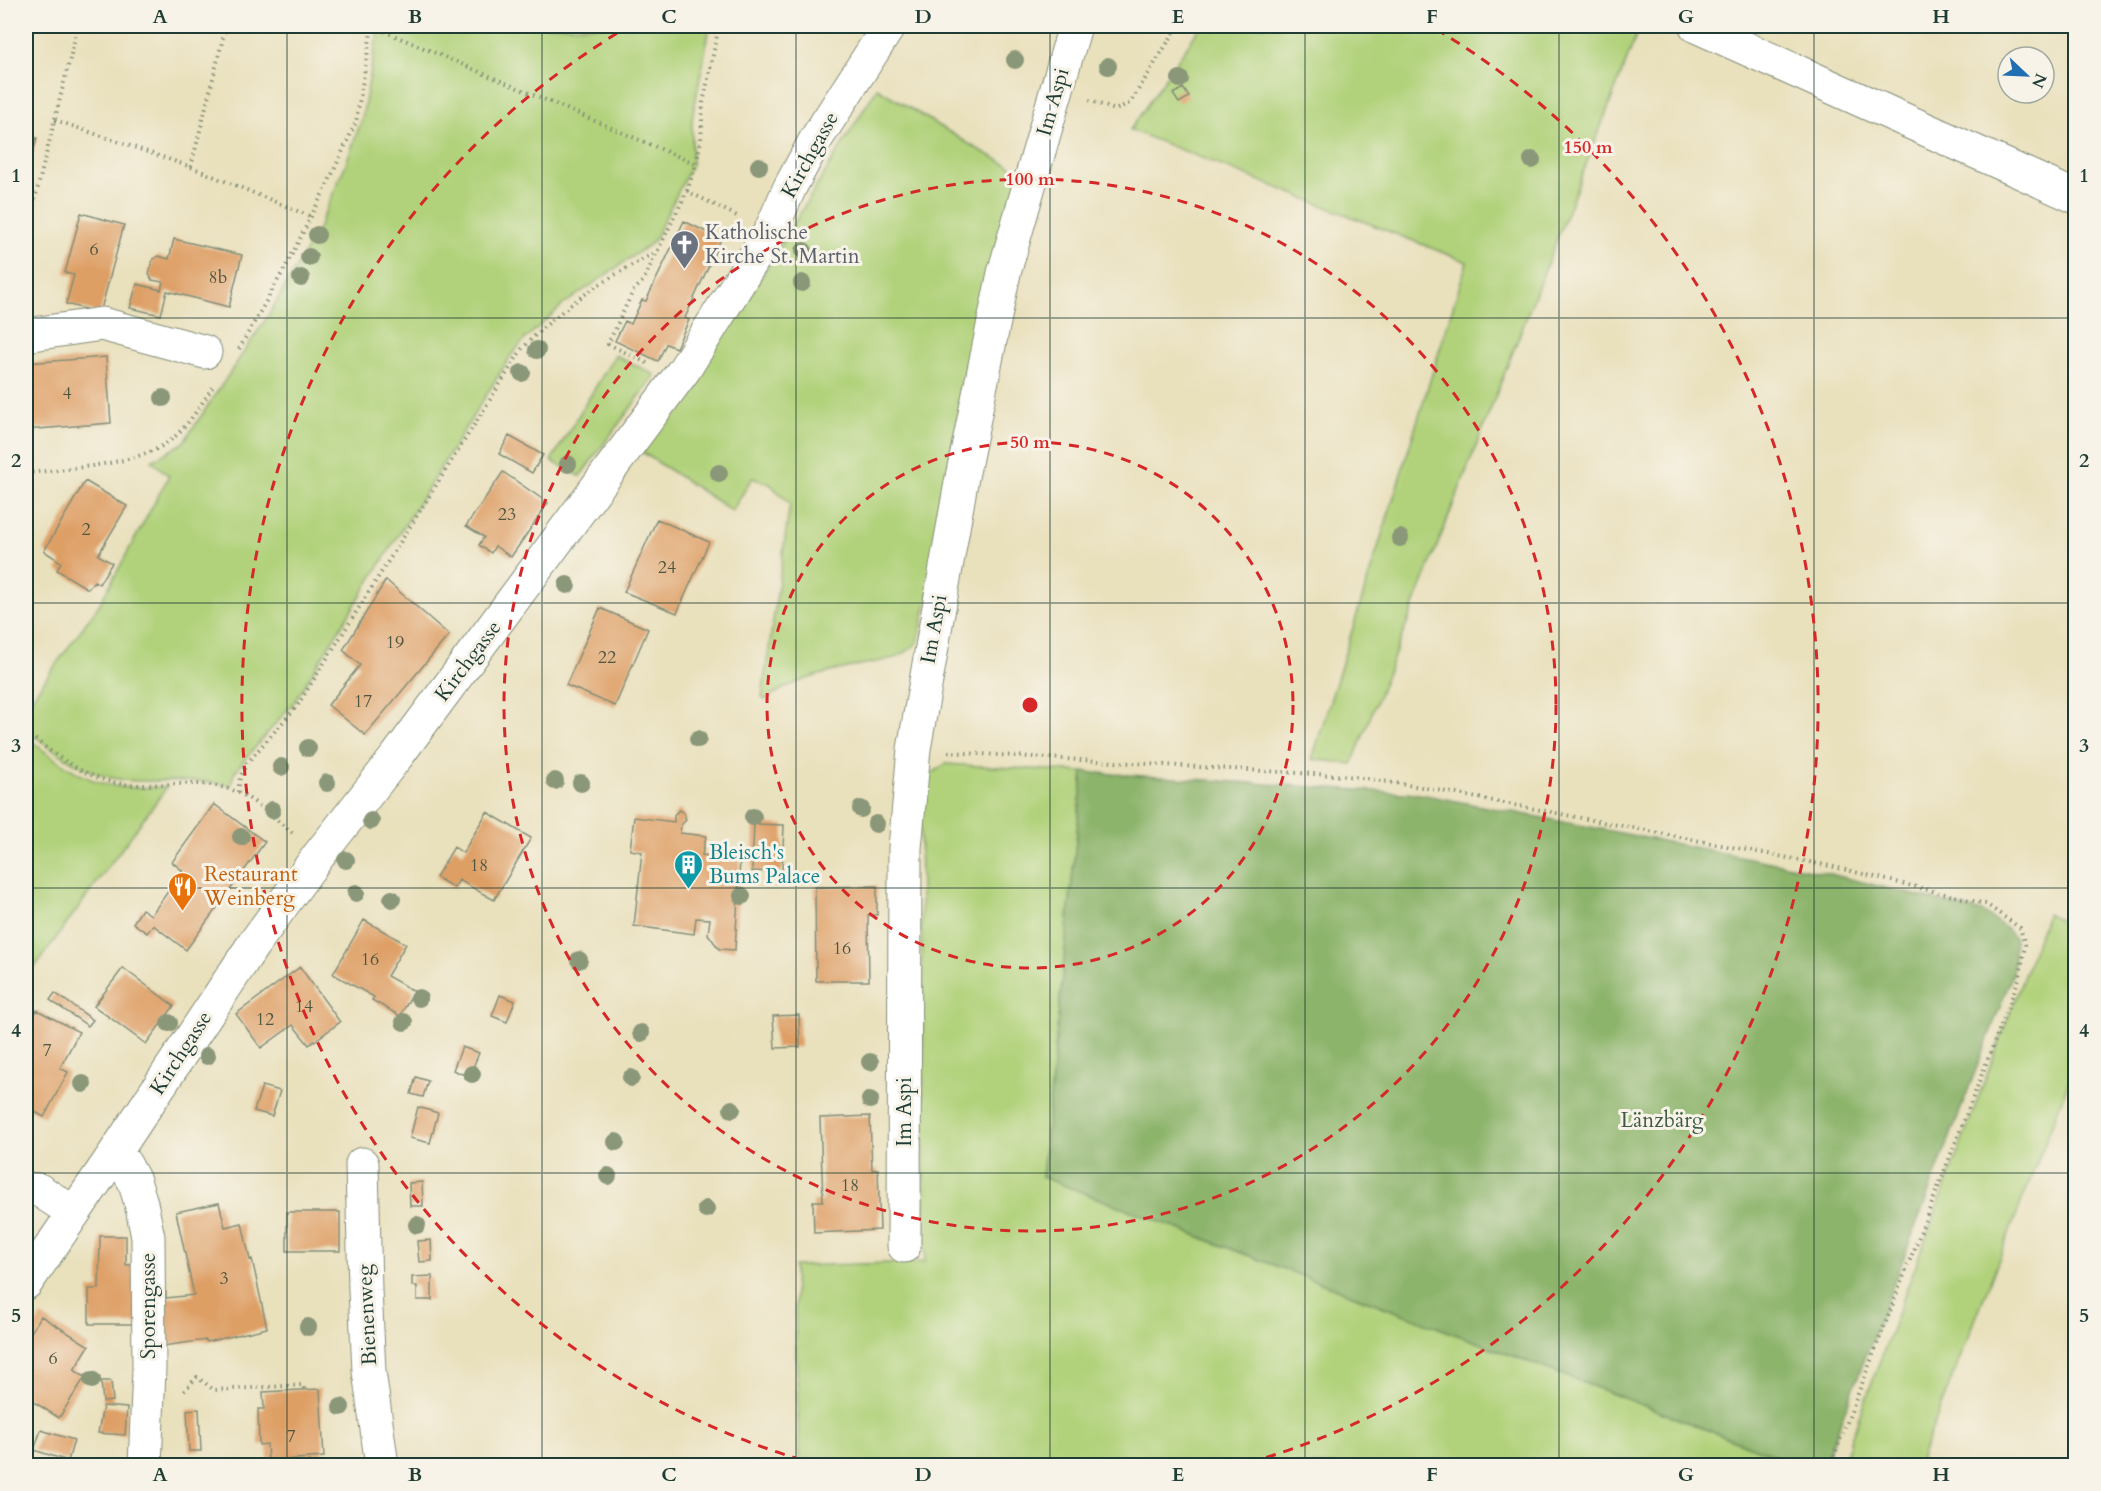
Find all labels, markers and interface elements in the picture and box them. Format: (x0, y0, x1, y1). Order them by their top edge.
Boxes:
text: A (152, 3, 168, 30)
text: B (408, 3, 422, 30)
text: C (661, 3, 677, 30)
text: D (914, 3, 932, 30)
text: E (1172, 3, 1184, 30)
text: F (1426, 3, 1438, 30)
text: G (1678, 3, 1694, 30)
text: H (1932, 3, 1950, 30)
north arrow (1996, 45, 2056, 105)
street label: Im Aspi (1029, 64, 1077, 139)
text: N (2026, 70, 2052, 91)
street label: Kirchgasse (774, 107, 846, 203)
text: 150 m (1563, 135, 1613, 160)
text: 1 (11, 162, 21, 189)
text: 1 (2079, 162, 2089, 189)
text: 100 m (1005, 167, 1055, 192)
place label: Katholische Kirche St. Martin (705, 218, 860, 271)
church icon: Katholische Kirche St. Martin (668, 228, 700, 270)
house number: 6 (89, 237, 99, 262)
house number: 8b (209, 265, 227, 290)
house number: 4 (62, 381, 72, 406)
text: 50 m (1010, 430, 1050, 455)
text: 2 (11, 447, 21, 474)
text: 2 (2079, 447, 2089, 474)
house number: 23 (498, 502, 516, 527)
house number: 2 (81, 517, 91, 542)
house number: 24 (658, 555, 676, 580)
street label: Im Aspi (914, 592, 954, 666)
street label: Kirchgasse (428, 614, 508, 708)
house number: 19 (386, 630, 404, 655)
house number: 22 (598, 645, 616, 670)
house number: 17 (354, 689, 372, 714)
centre of rings (1020, 695, 1040, 715)
text: 3 (11, 732, 21, 759)
text: 3 (2079, 732, 2089, 759)
place label: Bleisch's Bums Palace (709, 838, 820, 891)
building icon: Bleisch's Bums Palace (672, 848, 704, 890)
house number: 18 (470, 853, 488, 878)
place label: Restaurant Weinberg (203, 860, 298, 913)
restaurant icon: Restaurant Weinberg (167, 870, 199, 912)
house number: 16 (833, 936, 851, 961)
house number: 16 (361, 947, 379, 972)
house number: 14 (295, 994, 313, 1019)
street label: Kirchgasse (143, 1005, 219, 1101)
house number: 12 (256, 1007, 274, 1032)
text: 4 (11, 1017, 21, 1044)
text: 4 (2079, 1017, 2089, 1044)
house number: 7 (42, 1038, 52, 1063)
street label: Im Aspi (890, 1077, 919, 1147)
park label: Länzbärg (1620, 1106, 1704, 1135)
house number: 18 (841, 1173, 859, 1198)
street label: Sporengasse (134, 1253, 163, 1359)
street label: Bienenweg (350, 1263, 384, 1366)
house number: 3 (219, 1266, 229, 1291)
text: 5 (11, 1302, 21, 1329)
text: 5 (2079, 1302, 2089, 1329)
house number: 6 (48, 1346, 58, 1371)
house number: 7 (286, 1424, 296, 1449)
text: A (152, 1461, 168, 1488)
text: B (408, 1461, 422, 1488)
text: C (661, 1461, 677, 1488)
text: D (914, 1461, 932, 1488)
text: E (1172, 1461, 1184, 1488)
text: F (1426, 1461, 1438, 1488)
text: G (1678, 1461, 1694, 1488)
text: H (1932, 1461, 1950, 1488)

